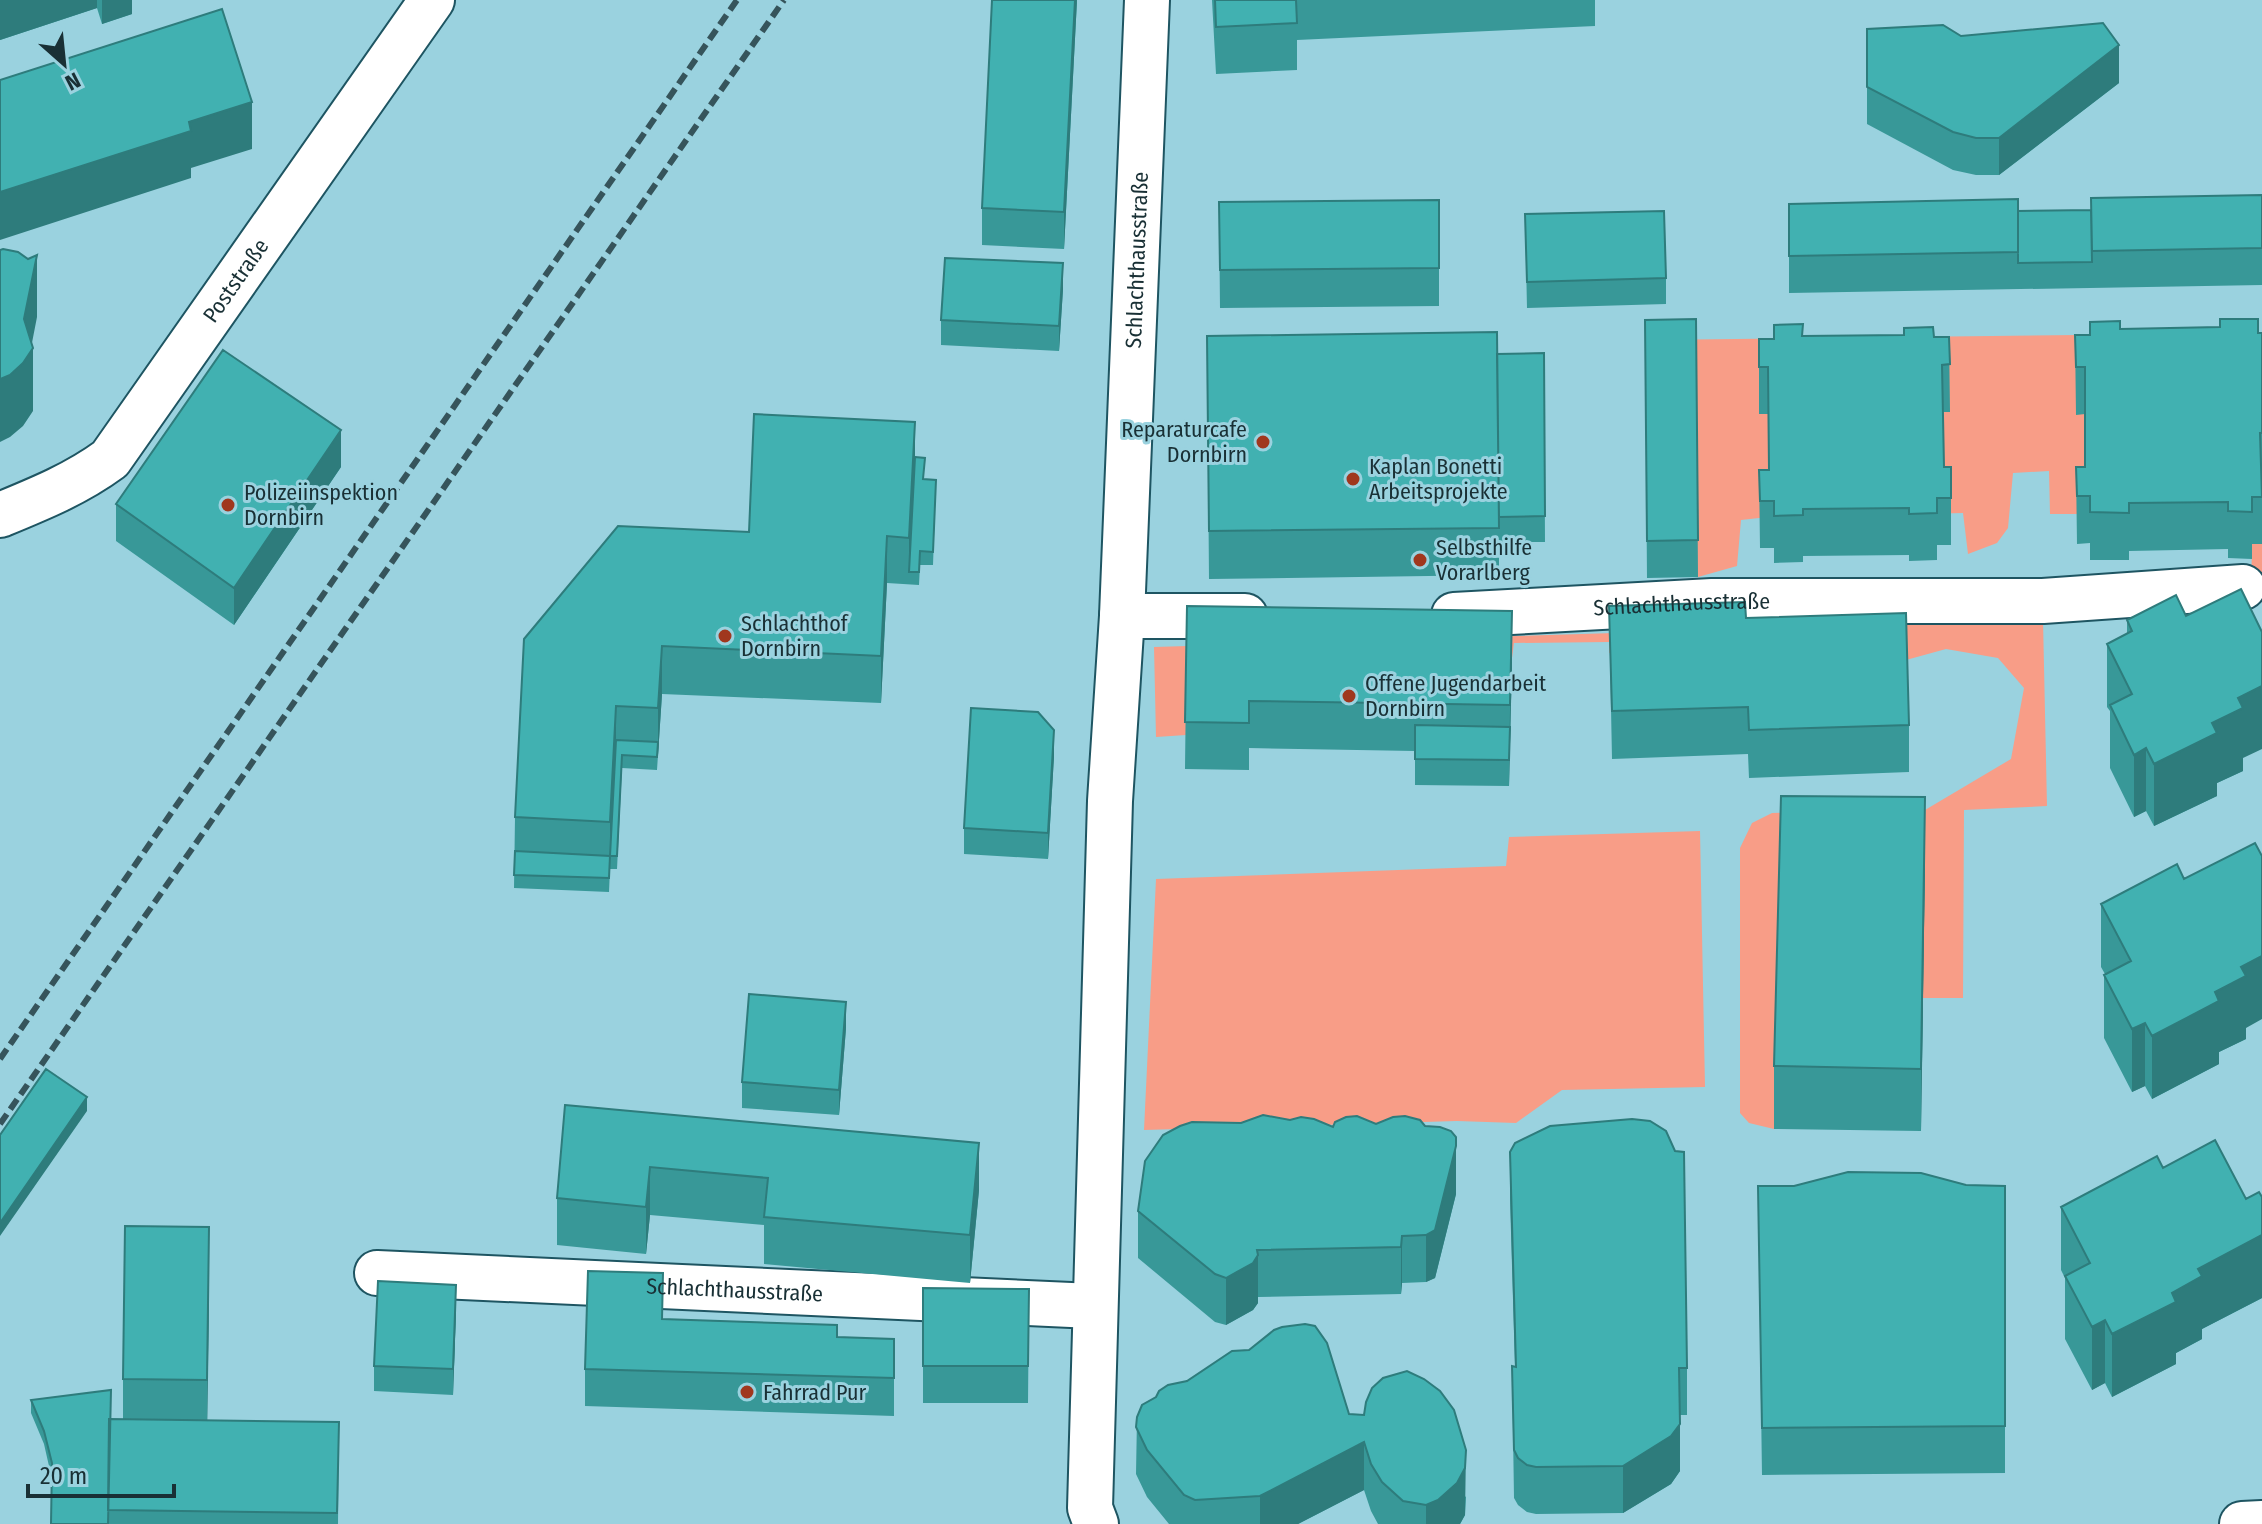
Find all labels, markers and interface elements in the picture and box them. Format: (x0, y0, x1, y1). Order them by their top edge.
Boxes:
north arrow (24, 24, 104, 104)
text: N (61, 66, 85, 96)
street label: Schlachthausstraße (1119, 171, 1154, 349)
street label: Poststraße (197, 233, 274, 327)
place label: Reparaturcafe Dornbirn (1121, 416, 1247, 468)
marker: Reparaturcafe Dornbirn (1254, 433, 1272, 451)
place label: Kaplan Bonetti Arbeitsprojekte (1369, 453, 1508, 505)
marker: Kaplan Bonetti Arbeitsprojekte (1344, 470, 1362, 488)
place label: Polizeiinspektion Dornbirn (244, 479, 398, 531)
marker: Polizeiinspektion Dornbirn (219, 496, 237, 514)
place label: Selbsthilfe Vorarlberg (1436, 534, 1532, 586)
marker: Selbsthilfe Vorarlberg (1411, 551, 1429, 569)
street label: Schlachthausstraße (1593, 587, 1770, 621)
place label: Schlachthof Dornbirn (741, 610, 849, 662)
marker: Schlachthof Dornbirn (716, 627, 734, 645)
place label: Offene Jugendarbeit Dornbirn (1365, 670, 1547, 722)
marker: Offene Jugendarbeit Dornbirn (1340, 687, 1358, 705)
street label: Schlachthausstraße (646, 1272, 824, 1307)
place label: Fahrrad Pur (763, 1379, 867, 1406)
marker: Fahrrad Pur (738, 1383, 756, 1401)
scale bar (28, 1448, 174, 1498)
text: 20 m (40, 1462, 87, 1490)

